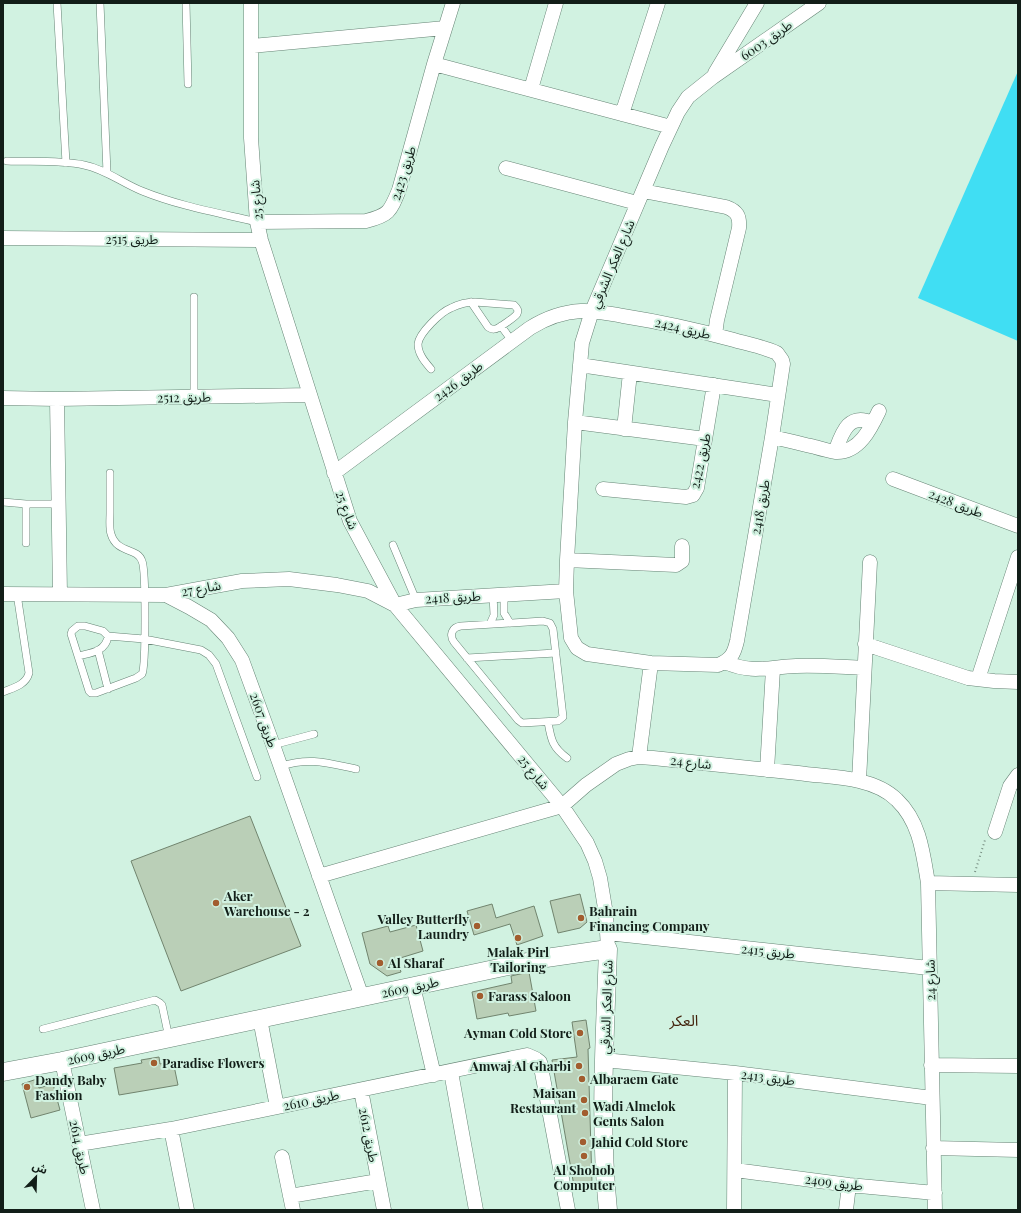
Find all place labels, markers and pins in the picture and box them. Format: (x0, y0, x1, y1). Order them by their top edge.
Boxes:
place label: Aker Warehouse - 2 (223, 887, 310, 919)
marker: Aker Warehouse - 2 (211, 898, 221, 908)
place label: Bahrain Financing Company (589, 902, 710, 934)
place label: Valley Butterfly Laundry (377, 910, 469, 942)
marker: Bahrain Financing Company (576, 913, 586, 923)
marker: Valley Butterfly Laundry (472, 921, 482, 931)
marker: Malak Pirl Tailoring (513, 933, 523, 943)
place label: Malak Pirl Tailoring (487, 943, 549, 975)
place label: Al Sharaf (387, 954, 445, 971)
marker: Al Sharaf (375, 958, 385, 968)
place label: Farass Saloon (488, 987, 571, 1004)
marker: Farass Saloon (475, 991, 485, 1001)
place label: Ayman Cold Store (463, 1024, 572, 1041)
marker: Ayman Cold Store (575, 1028, 585, 1038)
place label: Paradise Flowers (162, 1054, 264, 1071)
place label: Amwaj Al Gharbi (469, 1057, 571, 1074)
marker: Paradise Flowers (149, 1058, 159, 1068)
marker: Amwaj Al Gharbi (574, 1061, 584, 1071)
place label: Albaraem Gate (589, 1070, 679, 1087)
place label: Dandy Baby Fashion (35, 1071, 107, 1103)
marker: Albaraem Gate (577, 1074, 587, 1084)
marker: Dandy Baby Fashion (22, 1082, 32, 1092)
place label: Maisan Restaurant (510, 1084, 576, 1116)
marker: Maisan Restaurant (579, 1095, 589, 1105)
place label: Wadi Almelok Gents Salon (592, 1097, 676, 1129)
marker: Wadi Almelok Gents Salon (580, 1108, 590, 1118)
place label: Jahid Cold Store (590, 1133, 688, 1150)
marker: Jahid Cold Store (578, 1137, 588, 1147)
marker: Al Shohob Computer (579, 1151, 589, 1161)
place label: Al Shohob Computer (552, 1161, 615, 1193)

